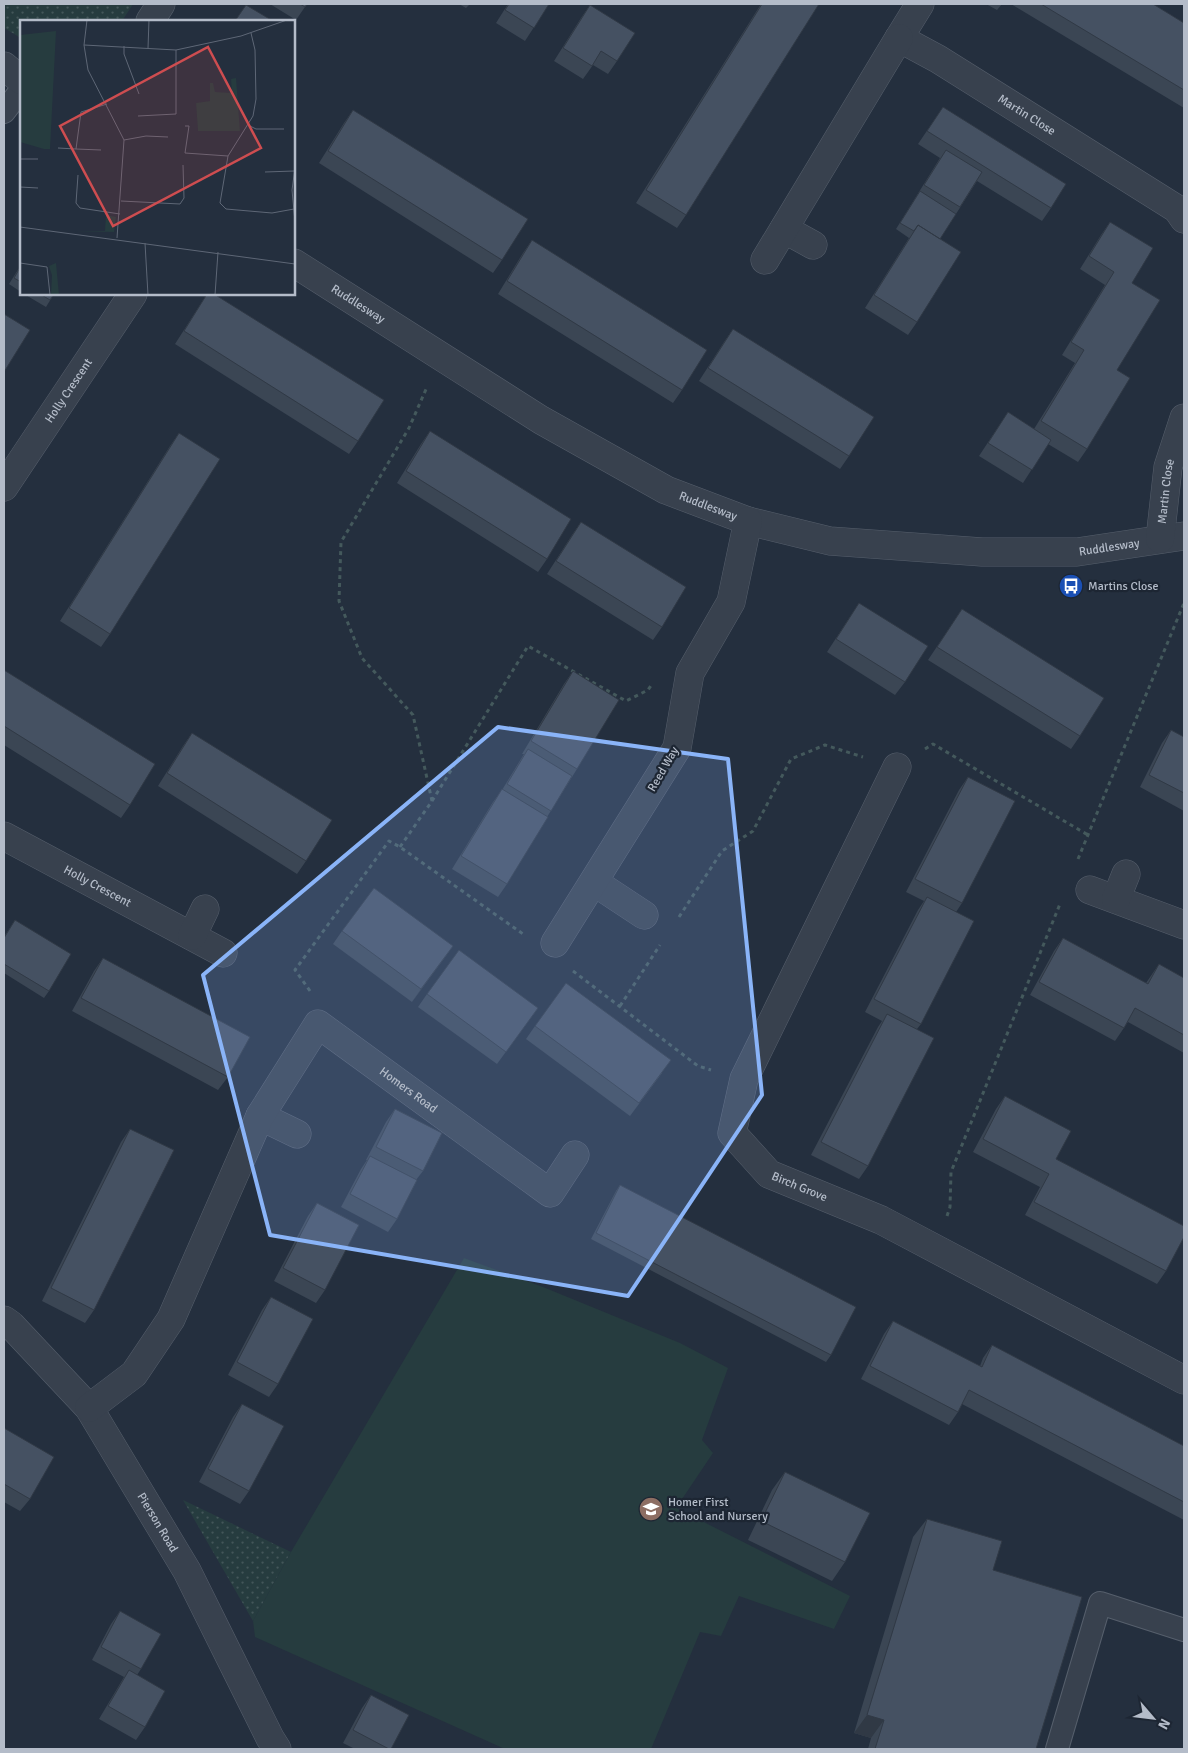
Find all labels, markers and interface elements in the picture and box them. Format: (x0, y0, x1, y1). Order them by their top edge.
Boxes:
inset map (20, 20, 295, 295)
street label: Martin Close (995, 91, 1058, 139)
street label: Ruddlesway (328, 281, 388, 327)
street label: Holly Crescent (42, 356, 96, 426)
street label: Martin Close (1155, 457, 1178, 525)
street label: Ruddlesway (677, 489, 740, 524)
street label: Ruddlesway (1078, 536, 1141, 560)
bus stop icon: Martins Close (1058, 573, 1084, 599)
place label: Martins Close (1088, 579, 1159, 594)
street label: Reed Way (645, 744, 682, 794)
street label: Holly Crescent (61, 862, 134, 911)
street label: Homers Road (376, 1064, 440, 1116)
street label: Birch Grove (769, 1169, 829, 1205)
street label: Pierson Road (134, 1490, 181, 1555)
place label: Homer First School and Nursery (668, 1495, 768, 1524)
school or university icon: Homer First School and Nursery (638, 1496, 664, 1522)
north arrow (1128, 1693, 1178, 1743)
text: N (1154, 1716, 1174, 1732)

